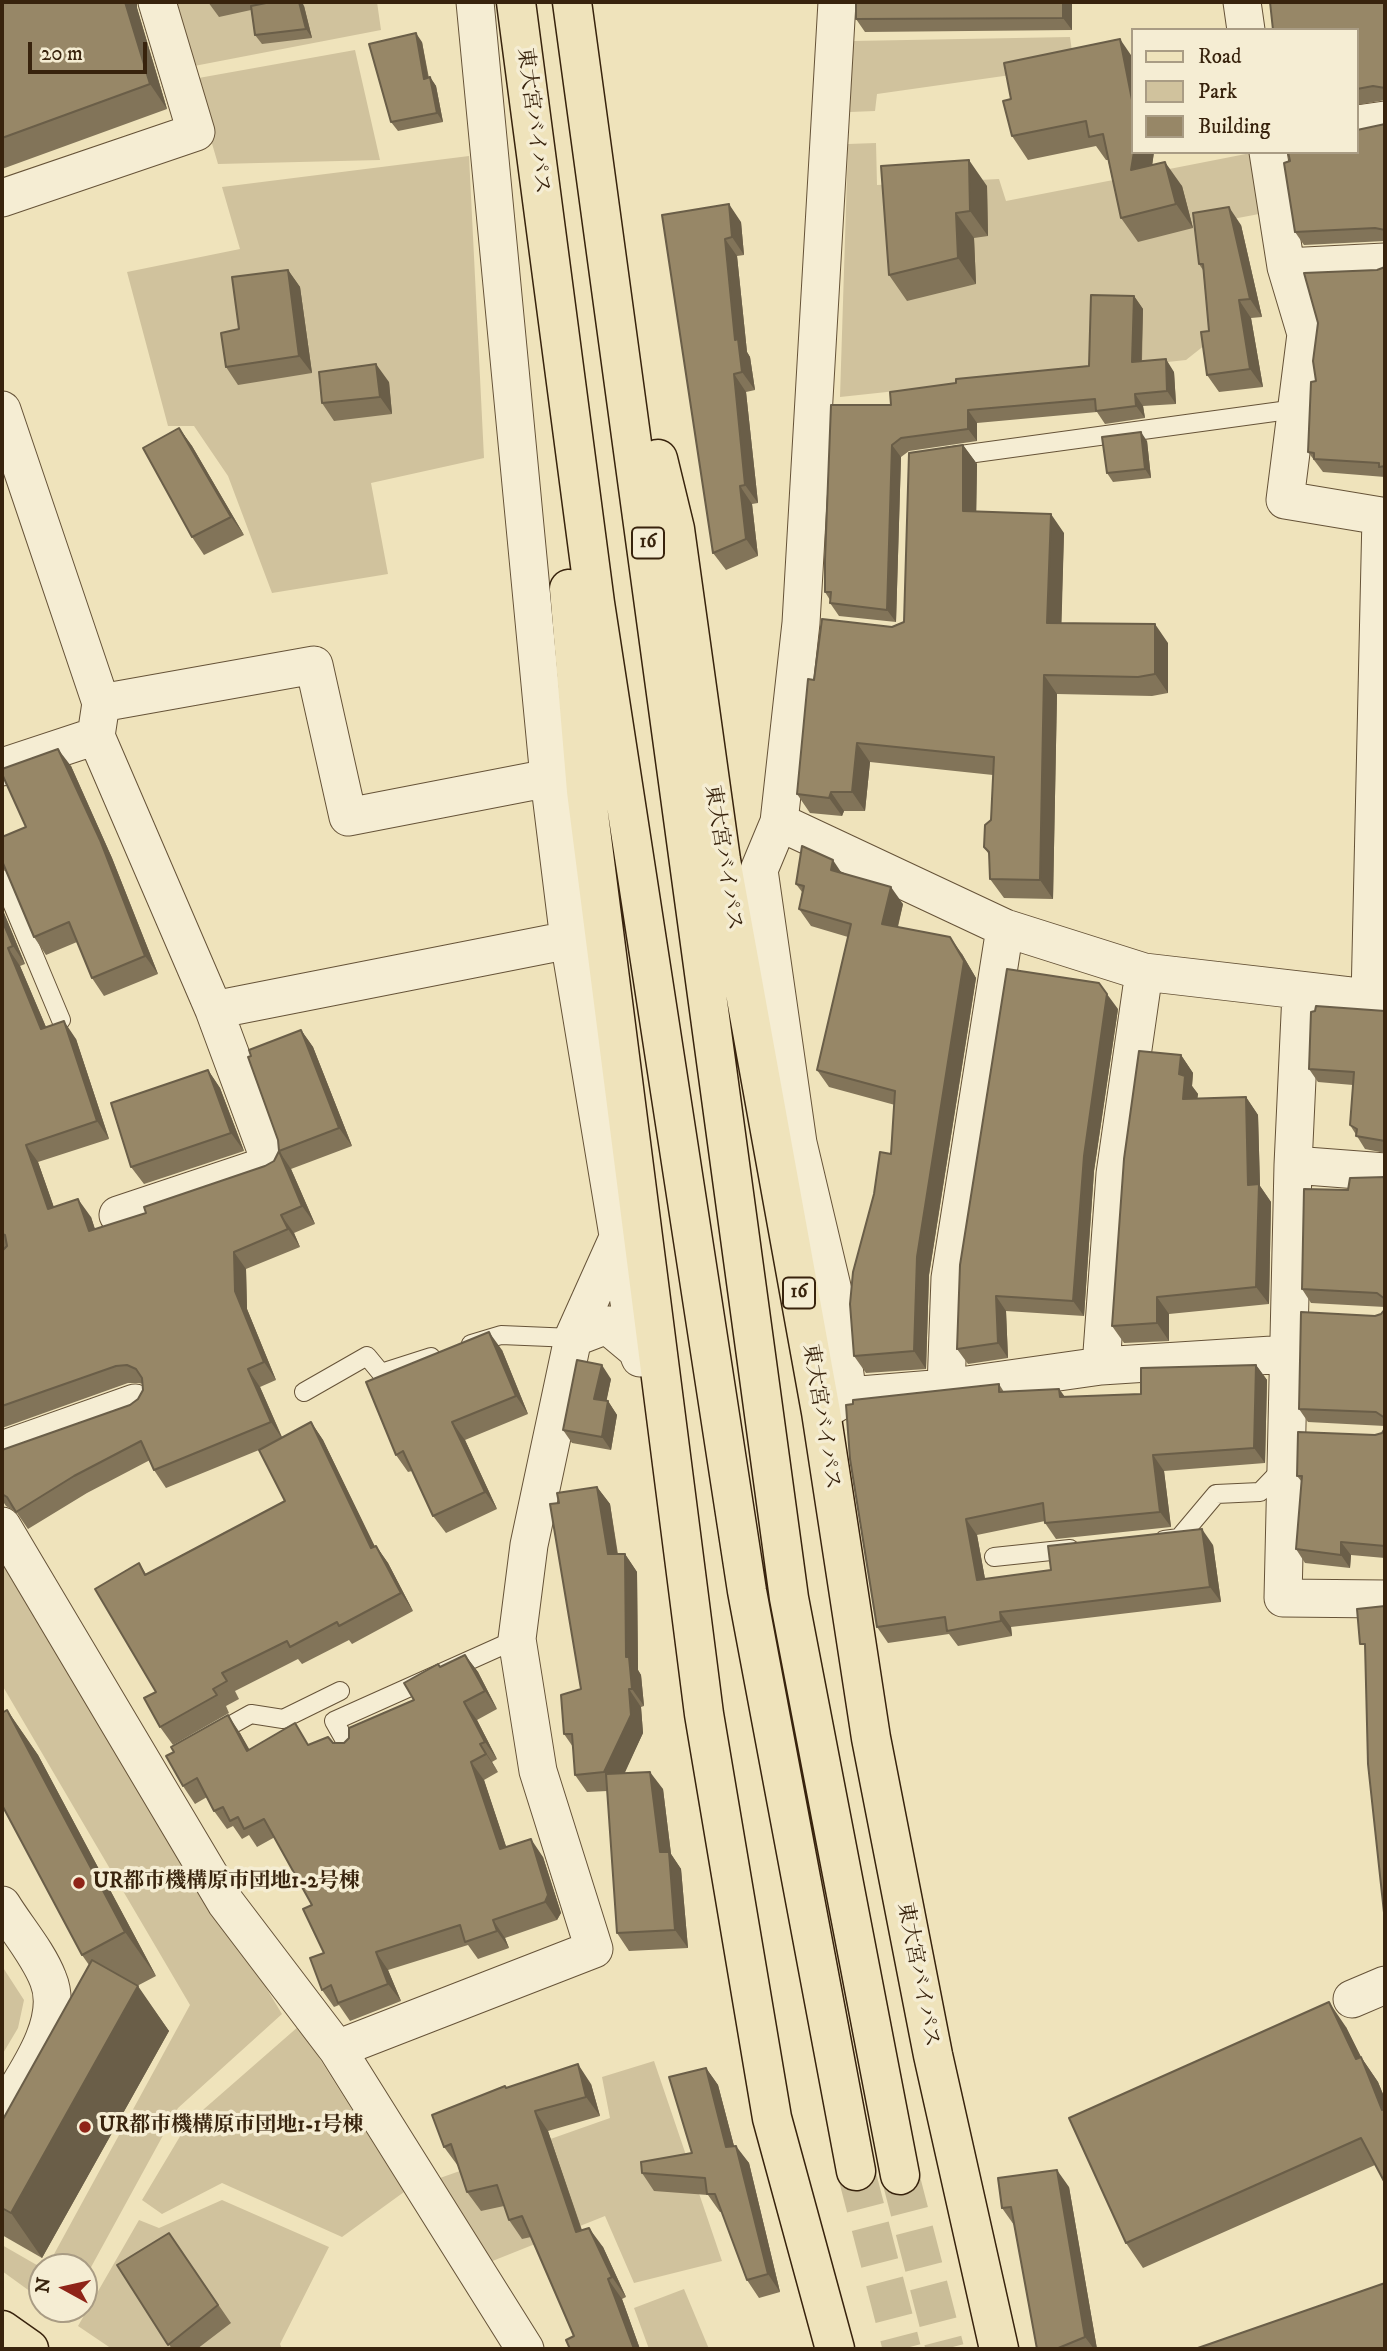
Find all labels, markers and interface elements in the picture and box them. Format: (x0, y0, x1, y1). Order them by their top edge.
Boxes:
scale bar (32, 28, 150, 72)
legend (1132, 28, 1359, 154)
text: 20 m (41, 41, 83, 67)
text: Road (1198, 44, 1242, 70)
street label: 東大宮バイパス (511, 47, 553, 195)
text: Park (1198, 79, 1237, 105)
text: Building (1198, 114, 1270, 140)
road number: 16 (632, 528, 664, 558)
street label: 東大宮バイパス (698, 783, 746, 933)
road number: 16 (783, 1278, 815, 1308)
street label: 東大宮バイパス (796, 1342, 844, 1492)
place label: UR都市機構原市団地1-2号棟 (93, 1870, 360, 1896)
marker: UR都市機構原市団地1-2号棟 (71, 1875, 87, 1891)
street label: 東大宮バイパス (891, 1900, 943, 2050)
place label: UR都市機構原市団地1-1号棟 (99, 2114, 363, 2140)
marker: UR都市機構原市団地1-1号棟 (77, 2119, 93, 2135)
north arrow (28, 2253, 98, 2323)
text: N (31, 2276, 56, 2295)

